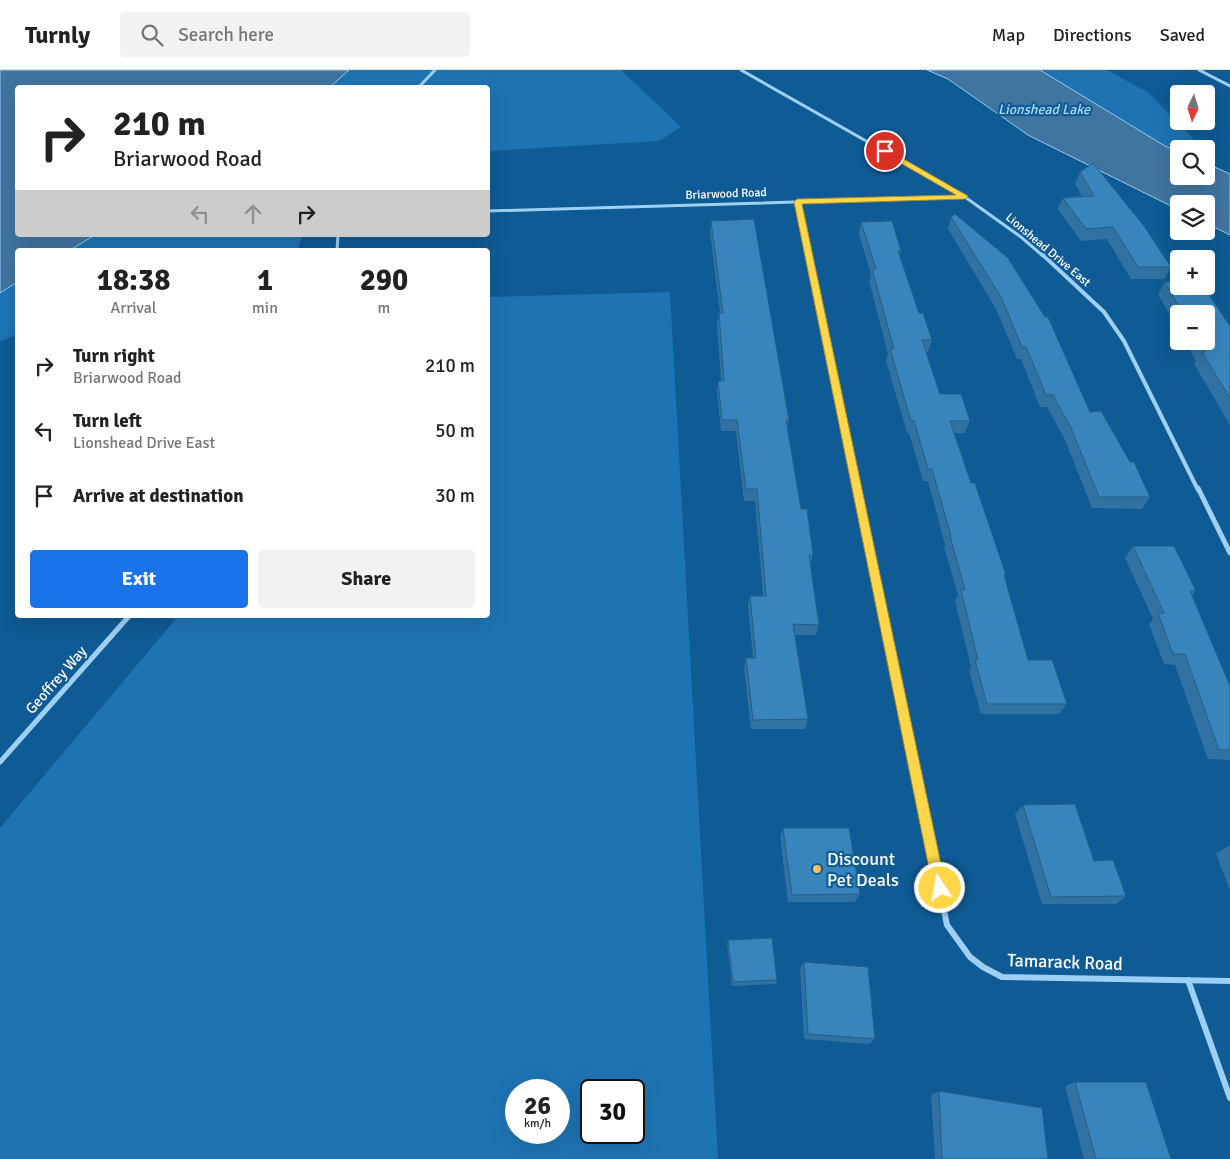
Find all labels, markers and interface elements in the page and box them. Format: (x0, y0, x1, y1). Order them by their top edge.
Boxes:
search box (120, 12, 470, 57)
text: Turnly (25, 20, 90, 50)
icon: search (138, 21, 166, 49)
text: Search here (178, 23, 274, 47)
text: Map (992, 24, 1025, 46)
text: Directions (1053, 24, 1132, 46)
text: Saved (1160, 24, 1205, 46)
north arrow (1170, 85, 1215, 130)
map controls (1170, 85, 1215, 350)
water label: Lionshead Lake (998, 101, 1091, 118)
text: 210 m (113, 102, 206, 145)
icon: right (30, 105, 95, 170)
pin (864, 130, 906, 172)
icon: arrive (871, 137, 899, 165)
button: search (1170, 140, 1215, 185)
text: Briarwood Road (113, 145, 262, 172)
street label: Briarwood Road (685, 185, 767, 203)
button: layers (1170, 195, 1215, 240)
icon: left (186, 200, 214, 228)
icon: ahead (239, 200, 267, 228)
icon: right (292, 200, 320, 228)
street label: Lionshead Drive East (1002, 210, 1094, 290)
button: + (1170, 250, 1215, 295)
text: 18:38 (97, 262, 170, 299)
text: 1 (257, 262, 273, 299)
text: 290 (360, 262, 408, 299)
text: Arrival (110, 298, 157, 318)
text: min (252, 298, 278, 318)
text: m (378, 298, 390, 318)
button: − (1170, 305, 1215, 350)
text: Turn right (73, 344, 155, 368)
icon: right (30, 352, 58, 380)
text: 210 m (425, 354, 475, 378)
text: Briarwood Road (73, 368, 182, 388)
text: Turn left (73, 409, 142, 433)
icon: left (30, 417, 58, 445)
text: 50 m (435, 419, 475, 443)
text: Lionshead Drive East (73, 433, 215, 453)
icon: arrive (30, 482, 58, 510)
text: Arrive at destination (73, 484, 244, 508)
text: 30 m (435, 484, 475, 508)
button: Exit (30, 550, 248, 608)
button: Share (258, 550, 475, 608)
street label: Geoffrey Way (22, 642, 90, 718)
place label: Discount Pet Deals (827, 848, 899, 891)
position arrow (913, 861, 965, 913)
marker: Discount Pet Deals (811, 863, 823, 875)
street label: Tamarack Road (1007, 949, 1123, 975)
speed limit sign: 30 (580, 1079, 645, 1144)
text: 26 (524, 1090, 551, 1121)
text: km/h (524, 1116, 551, 1131)

